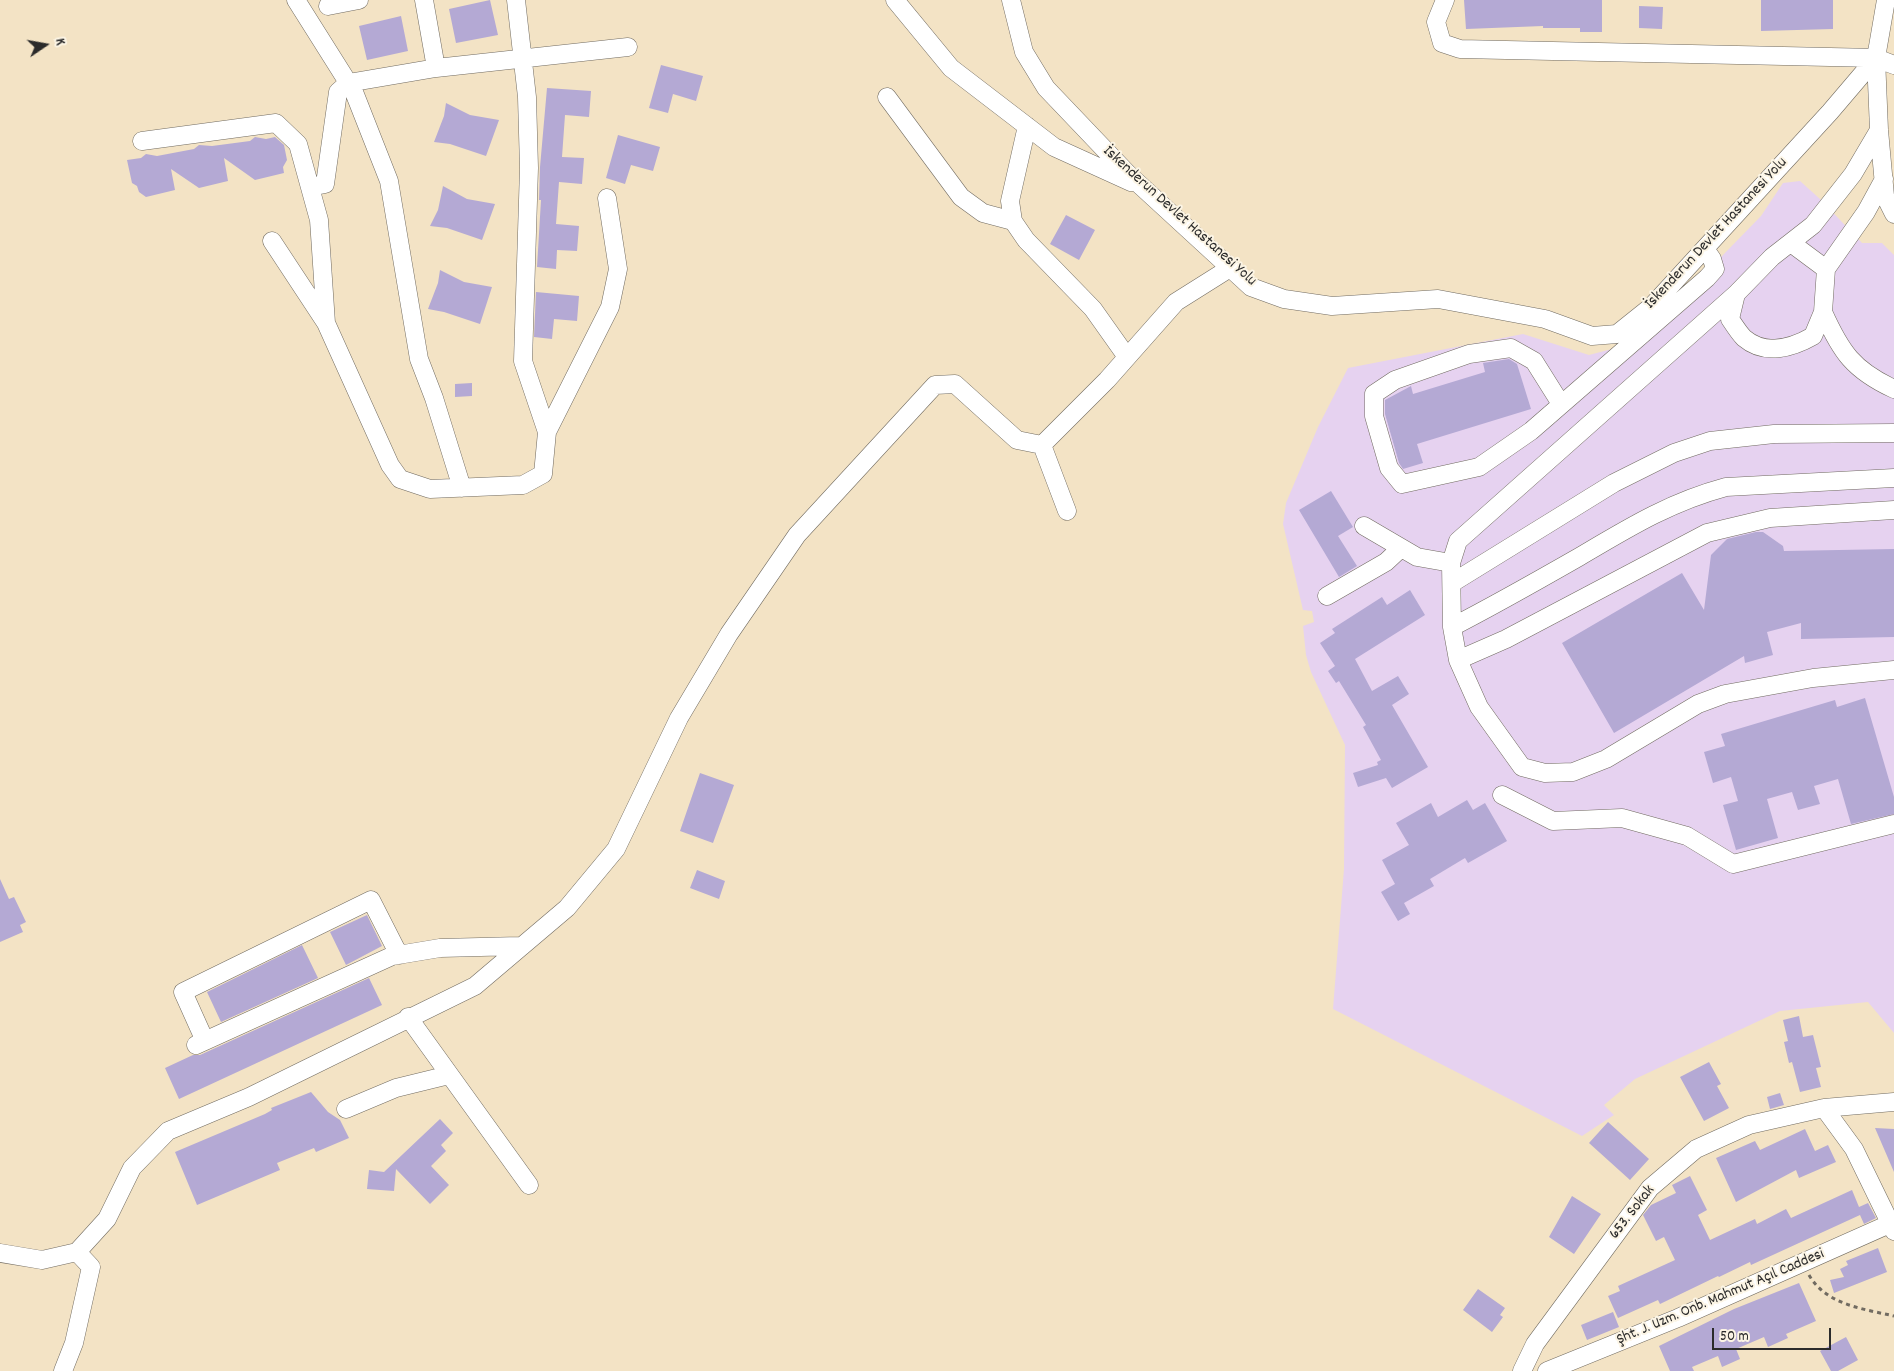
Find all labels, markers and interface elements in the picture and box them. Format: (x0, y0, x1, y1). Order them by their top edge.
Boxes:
north arrow (20, 20, 70, 70)
text: K (49, 37, 70, 47)
street label: İskenderun Devlet Hastanesi Yolu (1098, 143, 1260, 291)
street label: İskenderun Devlet Hastanesi Yolu (1642, 154, 1792, 314)
street label: 653. Sokak (1606, 1182, 1660, 1244)
street label: Şht. J. Uzm. Onb. Mahmut Açıl Caddesi (1614, 1245, 1828, 1351)
scale bar (1714, 1318, 1833, 1350)
text: 50 m (1720, 1326, 1749, 1348)

